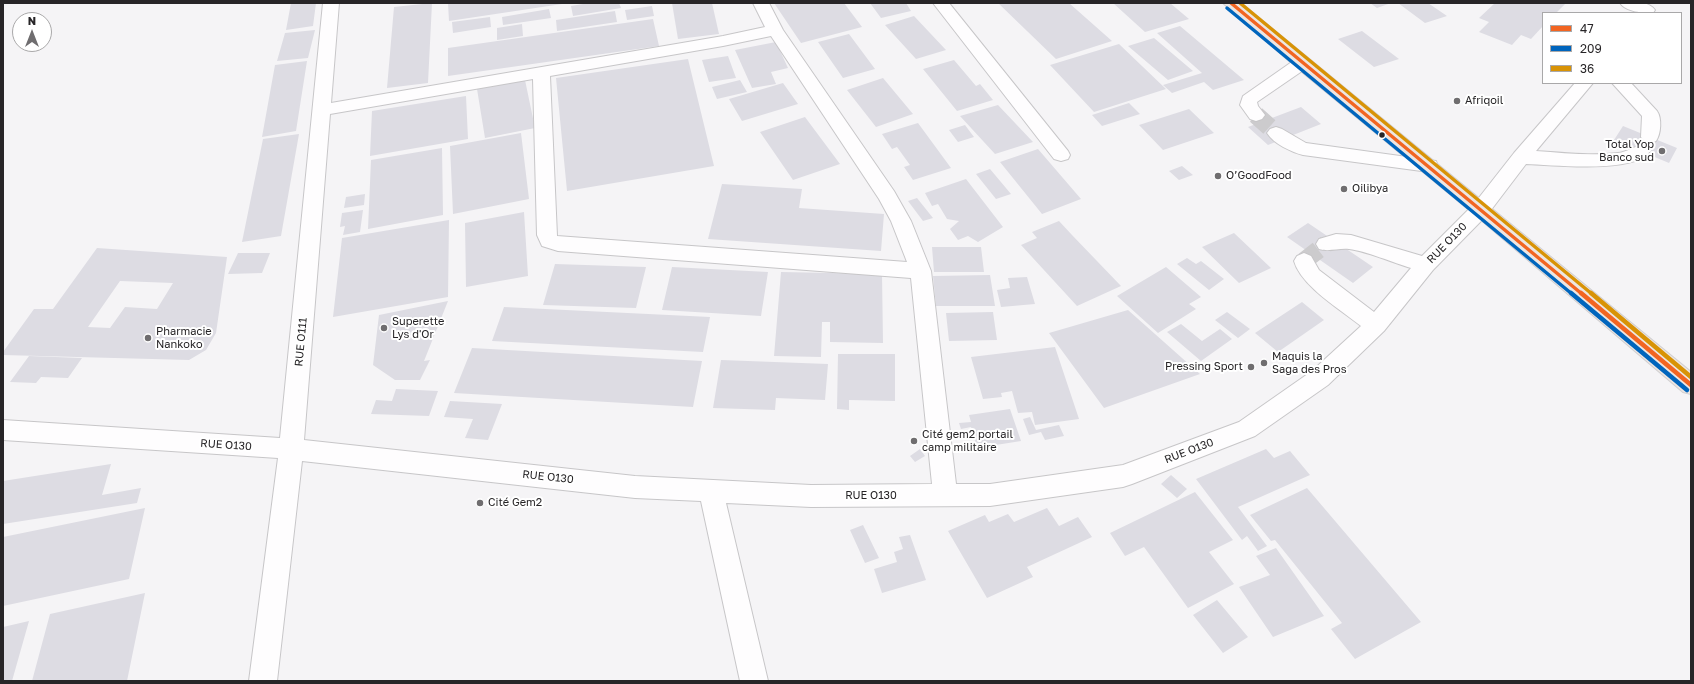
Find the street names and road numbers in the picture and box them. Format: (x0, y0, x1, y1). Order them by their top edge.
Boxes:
street label: RUE O130 (1424, 220, 1470, 266)
street label: RUE O111 (292, 317, 310, 367)
street label: RUE O130 (1163, 436, 1215, 466)
street label: RUE O130 (200, 437, 252, 453)
street label: RUE O130 (522, 468, 574, 486)
street label: RUE O130 (845, 489, 897, 503)

